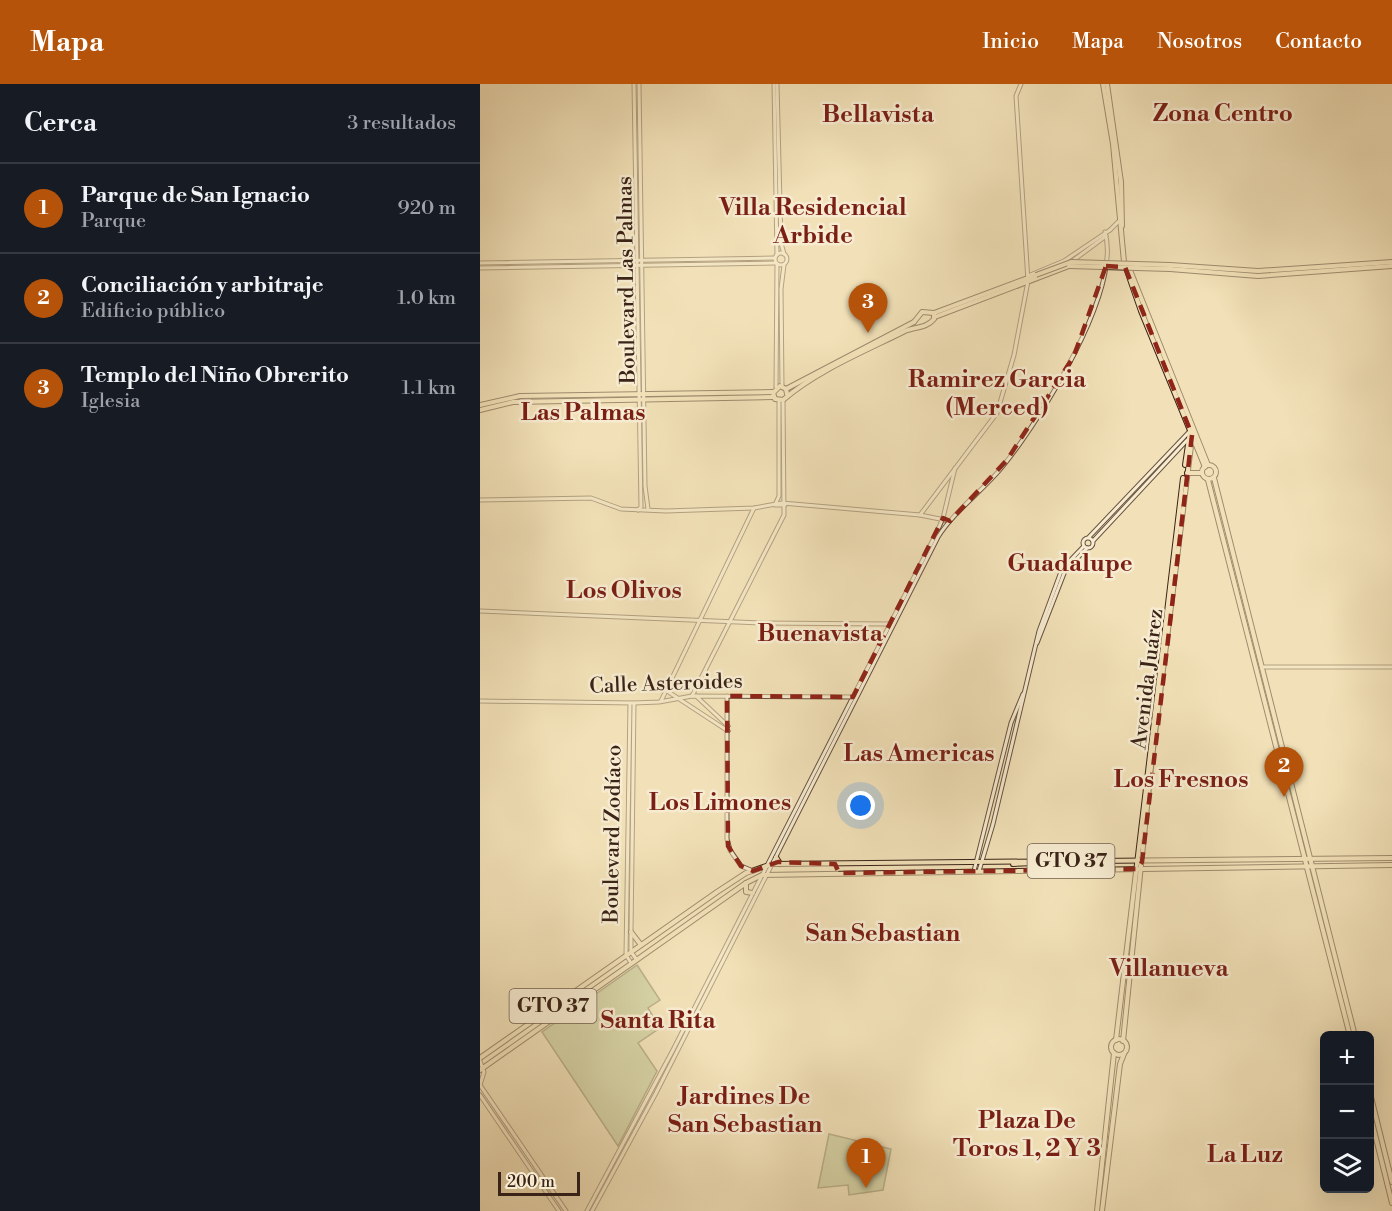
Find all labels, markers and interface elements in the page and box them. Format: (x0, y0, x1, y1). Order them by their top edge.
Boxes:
text: Mapa (30, 25, 104, 60)
text: Inicio (982, 29, 1039, 55)
text: Mapa (1072, 29, 1124, 55)
text: Nosotros (1157, 29, 1242, 55)
text: Contacto (1275, 29, 1362, 55)
district label: Zona Centro (1153, 99, 1293, 129)
district label: Bellavista (822, 100, 935, 130)
text: Cerca (24, 107, 97, 139)
text: 3 resultados (347, 111, 456, 136)
street label: Boulevard Las Palmas (612, 176, 642, 385)
text: Parque de San Ignacio (81, 182, 310, 209)
district label: Villa Residencial Arbide (718, 193, 907, 251)
text: 1 (39, 196, 48, 221)
text: 920 m (398, 196, 456, 221)
text: Parque (81, 209, 146, 234)
text: Conciliación y arbitraje (81, 272, 324, 299)
pin: 3 (848, 284, 888, 333)
text: 2 (37, 286, 50, 311)
text: 1.0 km (397, 286, 456, 311)
text: Edificio público (81, 299, 225, 324)
text: Templo del Niño Obrerito (81, 362, 349, 389)
district label: Ramirez Garcia (Merced) (908, 365, 1087, 423)
text: 3 (37, 376, 50, 401)
text: 1.1 km (402, 376, 456, 401)
text: Iglesia (81, 389, 140, 414)
district label: Las Palmas (520, 398, 646, 428)
district label: Guadalupe (1007, 549, 1133, 579)
district label: Los Olivos (566, 576, 682, 606)
street label: Avenida Juárez (1126, 607, 1170, 752)
district label: Buenavista (757, 619, 884, 649)
street label: Calle Asteroides (589, 668, 743, 700)
district label: Las Americas (843, 739, 995, 769)
street label: Boulevard Zodíaco (598, 744, 628, 925)
pin: 2 (1264, 748, 1304, 797)
district label: Los Fresnos (1114, 765, 1248, 795)
district label: Los Limones (649, 788, 791, 818)
your location (846, 791, 875, 820)
road number: GTO 37 (1028, 844, 1114, 878)
district label: San Sebastian (806, 919, 960, 949)
district label: Villanueva (1109, 954, 1229, 984)
road number: GTO 37 (509, 989, 596, 1023)
district label: Santa Rita (601, 1006, 716, 1036)
map controls (1320, 1031, 1374, 1193)
button: + (1320, 1031, 1374, 1085)
district label: Jardines De San Sebastian (668, 1082, 822, 1140)
button: − (1320, 1085, 1374, 1139)
district label: Plaza De Toros 1, 2 Y 3 (953, 1106, 1101, 1164)
pin: 1 (846, 1138, 886, 1188)
button: layers (1320, 1139, 1374, 1193)
district label: La Luz (1207, 1140, 1283, 1170)
scale bar (498, 1169, 580, 1196)
text: 200 m (507, 1172, 555, 1192)

